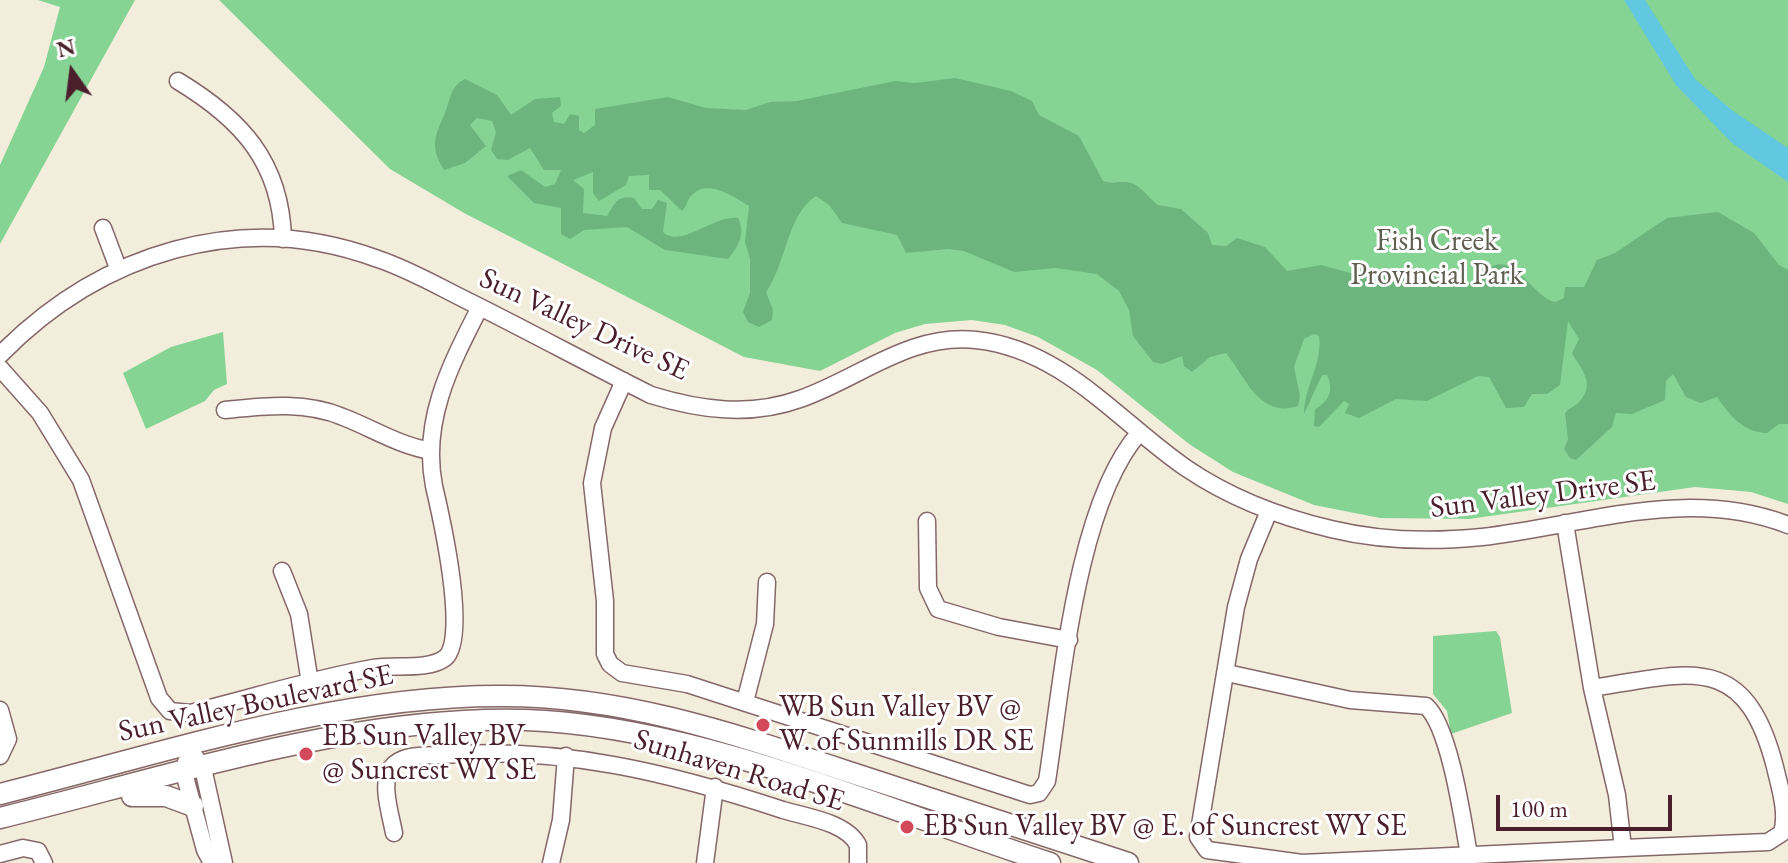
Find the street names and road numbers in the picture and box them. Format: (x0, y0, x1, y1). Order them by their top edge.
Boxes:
street label: Sun Valley Drive SE (474, 261, 694, 389)
street label: Sun Valley Drive SE (1428, 463, 1658, 527)
street label: Sun Valley Boulevard SE (115, 657, 397, 751)
street label: Sunhaven Road SE (629, 722, 849, 820)

